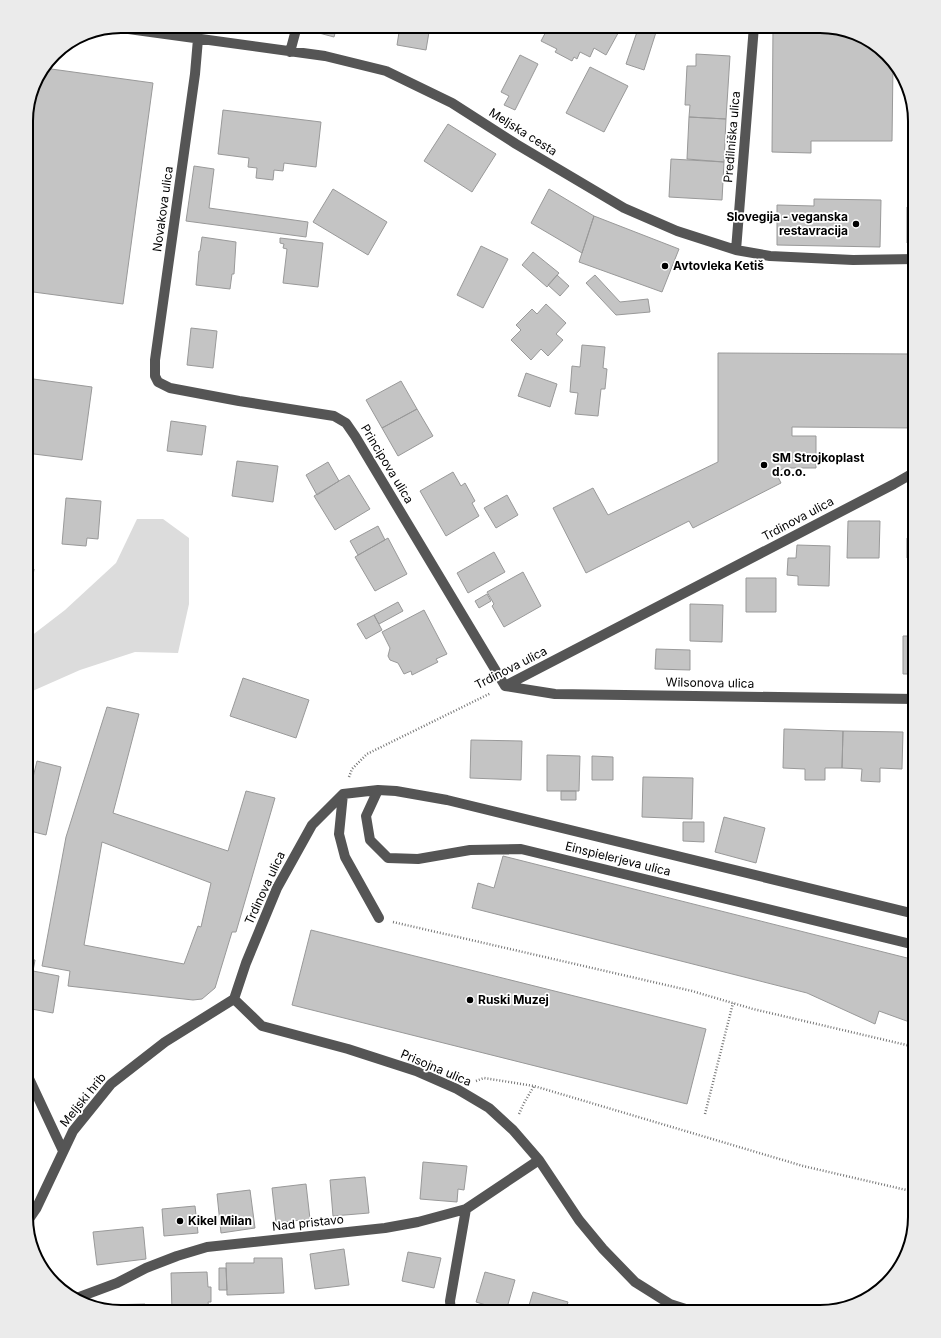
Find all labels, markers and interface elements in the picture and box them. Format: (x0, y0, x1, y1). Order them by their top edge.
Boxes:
street label: Predilniška ulica (720, 91, 743, 183)
street label: Meljska cesta (486, 105, 560, 158)
street label: Novakova ulica (149, 165, 176, 253)
place label: Slovegija - veganska restavracija (726, 209, 848, 238)
marker: Slovegija - veganska restavracija (851, 219, 861, 229)
place label: Avtovleka Ketiš (673, 258, 764, 273)
marker: Avtovleka Ketiš (660, 261, 670, 271)
street label: Principova ulica (358, 421, 417, 506)
place label: SM Strojkoplast d.o.o. (772, 450, 865, 479)
marker: SM Strojkoplast d.o.o. (759, 460, 769, 470)
street label: Trdinova ulica (759, 493, 836, 544)
street label: Trdinova ulica (472, 643, 549, 692)
street label: Wilsonova ulica (666, 674, 754, 691)
street label: Einspielerjeva ulica (564, 838, 673, 879)
street label: Trdinova ulica (241, 849, 288, 927)
place label: Ruski Muzej (478, 992, 549, 1007)
marker: Ruski Muzej (465, 995, 475, 1005)
street label: Prisojna ulica (398, 1046, 474, 1089)
street label: Meljski hrib (56, 1070, 109, 1130)
street label: Nad pristavo (271, 1211, 345, 1234)
place label: Kikel Milan (188, 1213, 252, 1228)
marker: Kikel Milan (175, 1216, 185, 1226)

